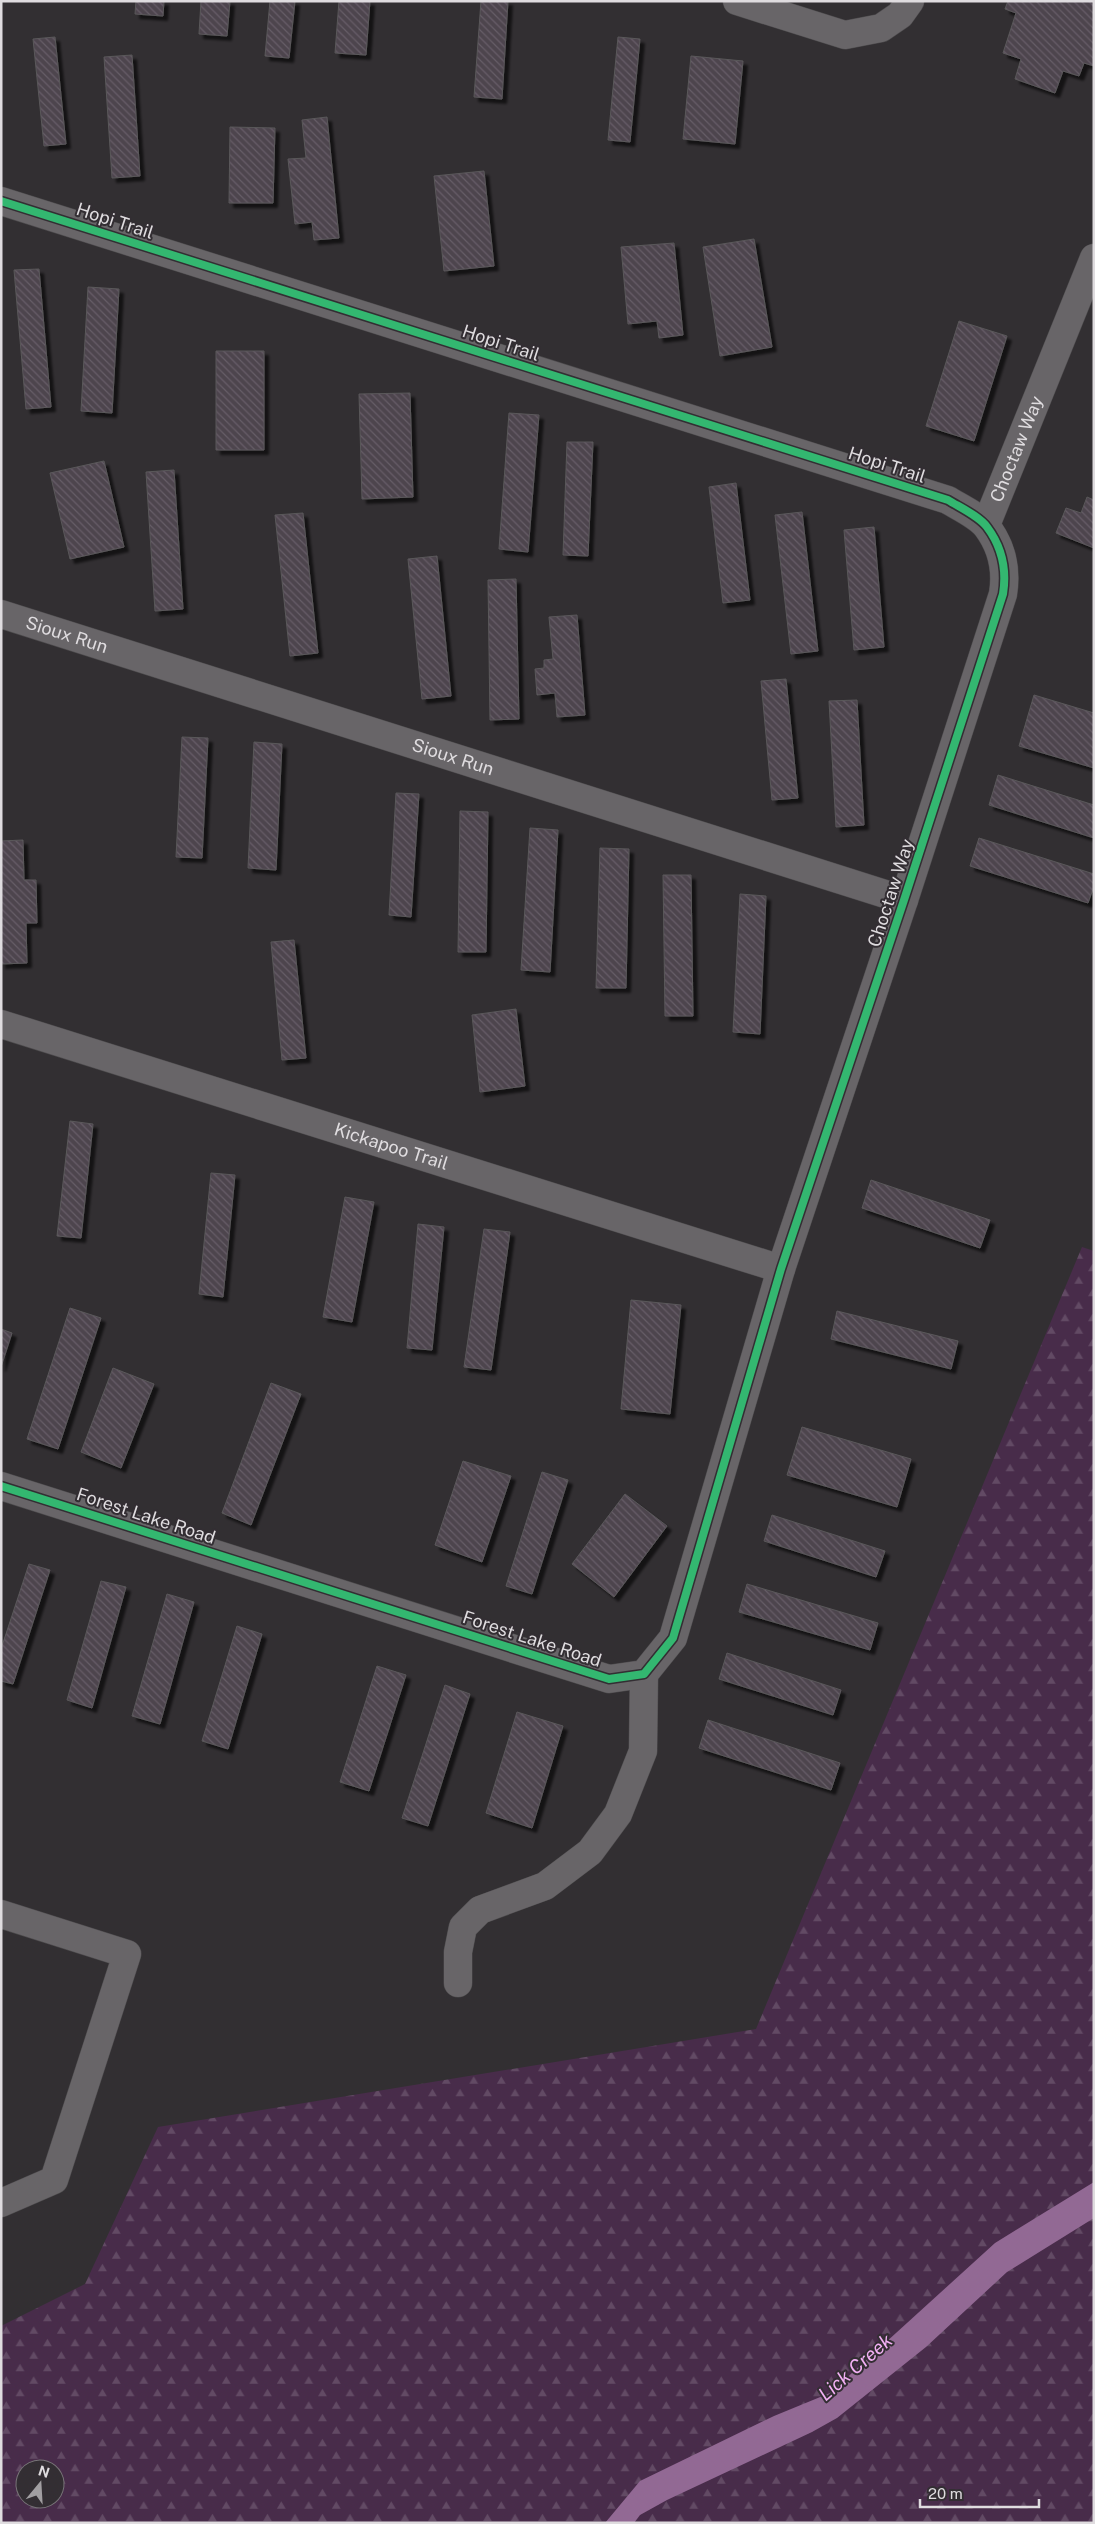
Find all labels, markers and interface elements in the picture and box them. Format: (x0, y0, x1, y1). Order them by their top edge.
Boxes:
street label: Hopi Trail (74, 198, 157, 243)
street label: Hopi Trail (460, 320, 543, 365)
street label: Choctaw Way (985, 392, 1047, 505)
street label: Hopi Trail (846, 442, 929, 487)
street label: Sioux Run (23, 612, 110, 657)
street label: Sioux Run (409, 734, 497, 779)
street label: Choctaw Way (863, 836, 918, 950)
street label: Kickapoo Trail (332, 1118, 451, 1174)
street label: Forest Lake Road (74, 1483, 218, 1548)
street label: Forest Lake Road (460, 1606, 604, 1671)
water label: Lick Creek (814, 2329, 897, 2405)
north arrow (15, 2459, 65, 2509)
text: N (36, 2462, 52, 2481)
scale bar (920, 2476, 1039, 2508)
text: 20 m (928, 2485, 963, 2502)

